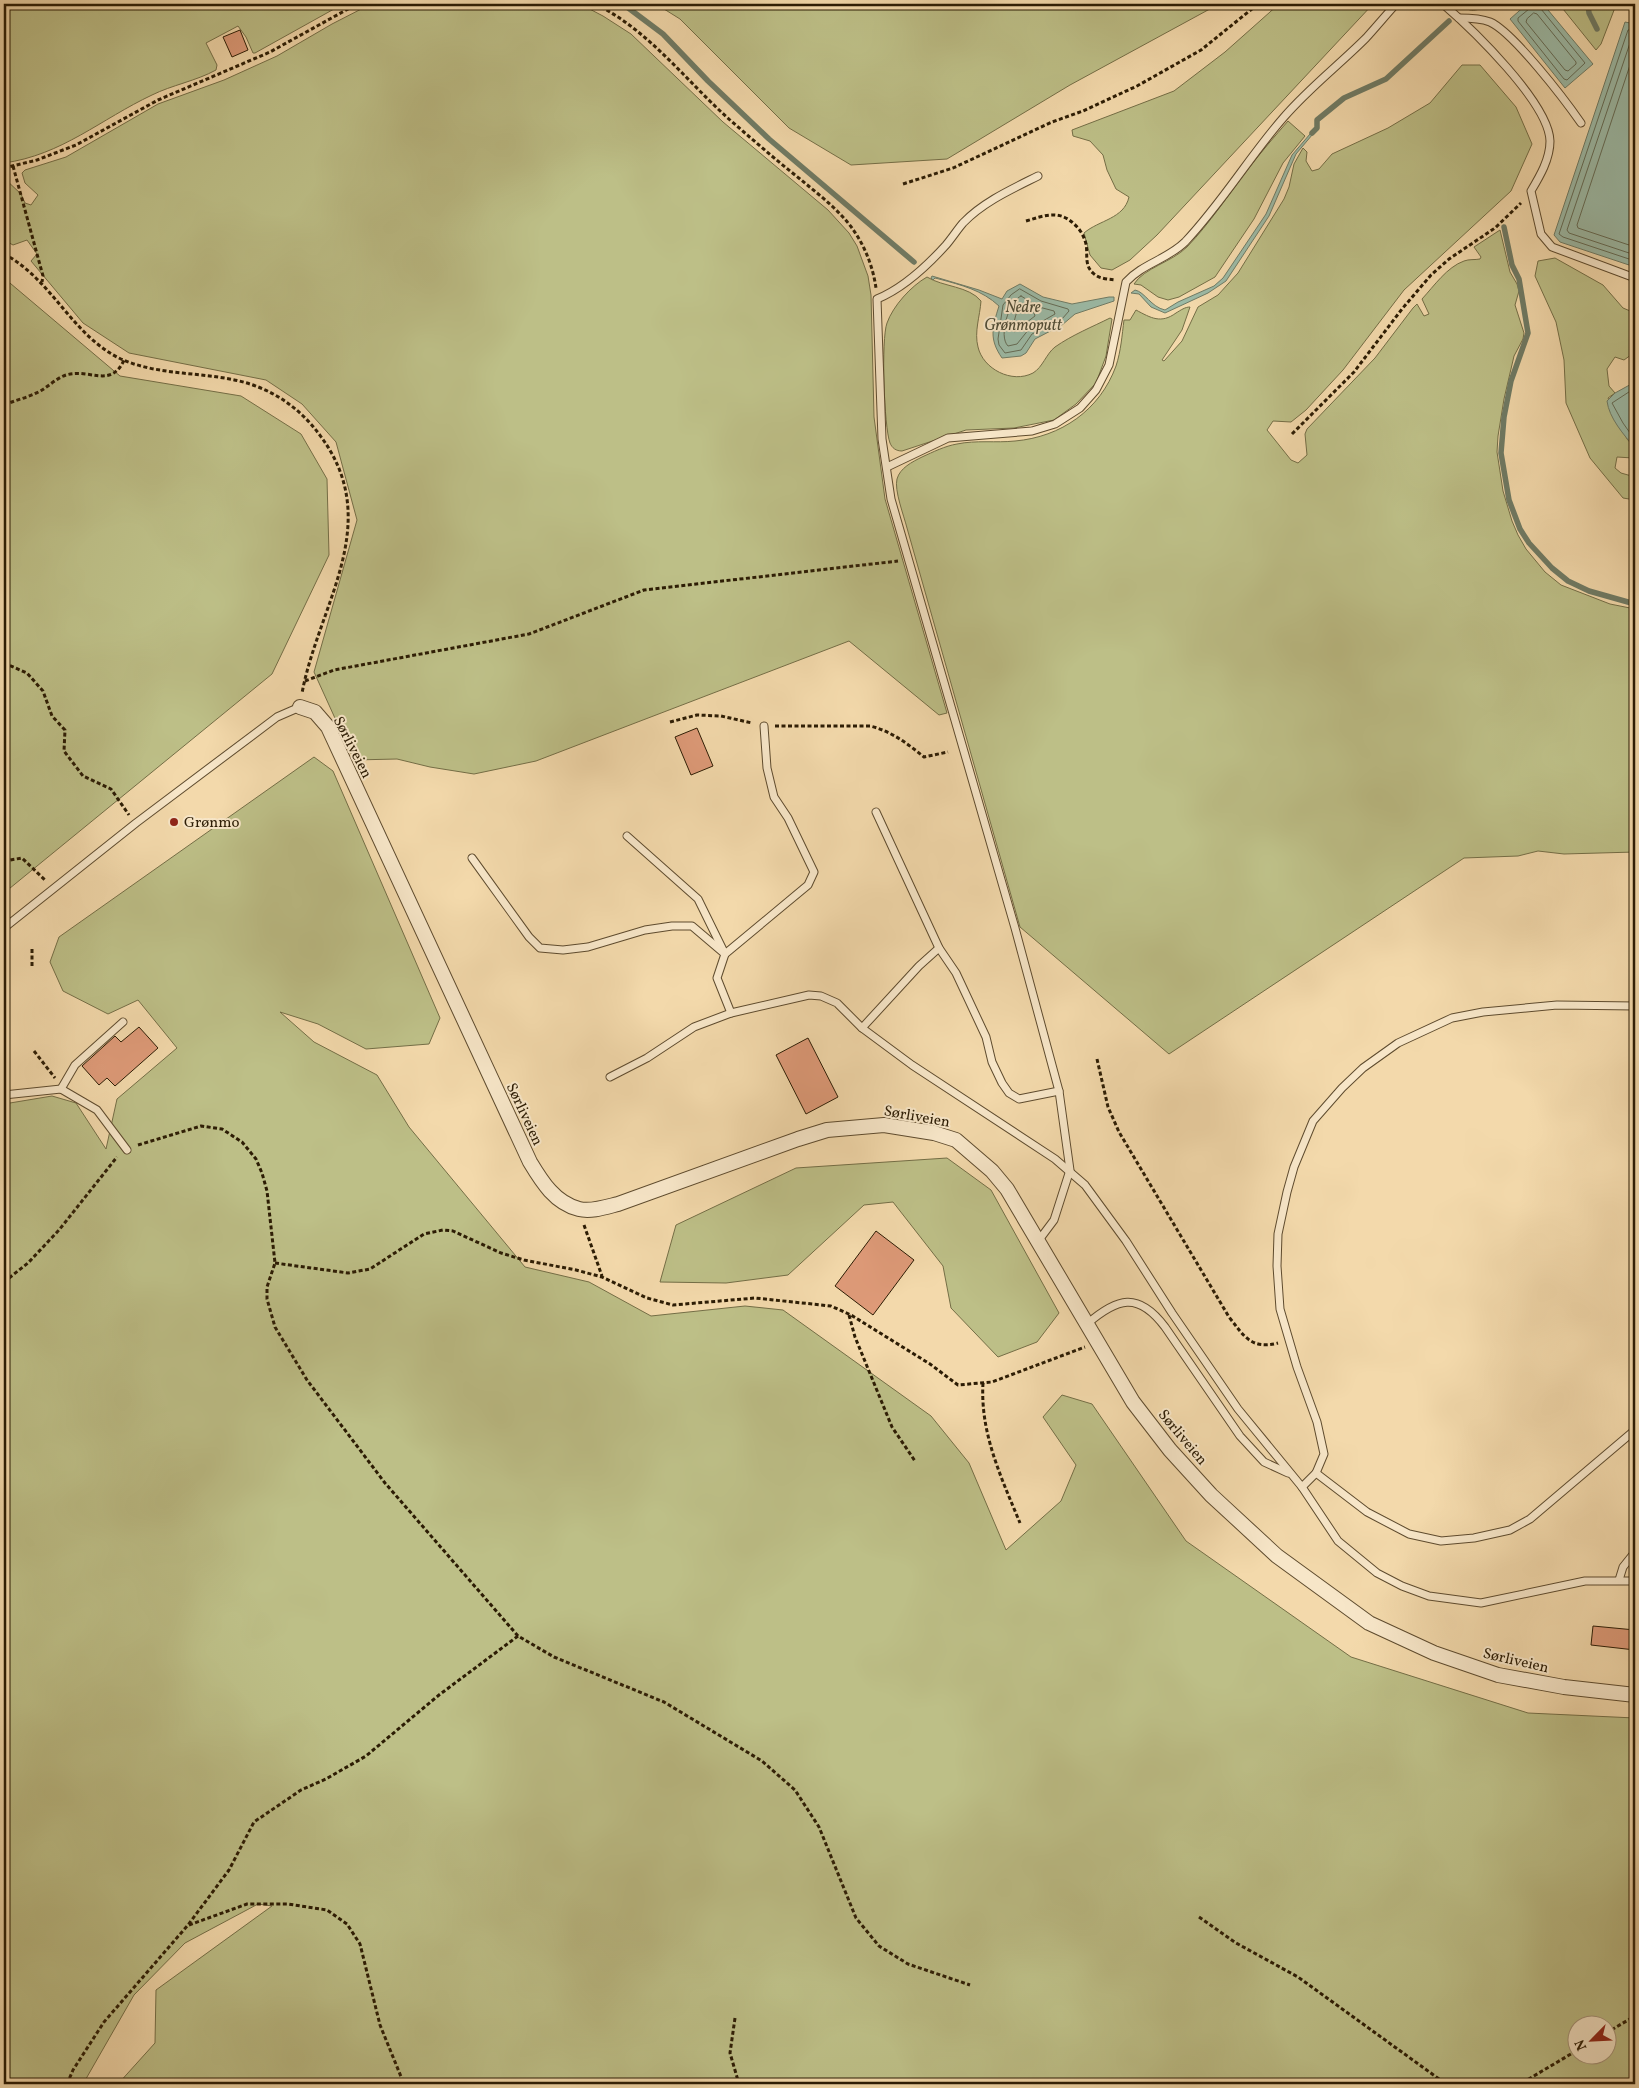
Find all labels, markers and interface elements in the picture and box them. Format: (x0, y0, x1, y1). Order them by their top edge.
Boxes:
water label: Nedre Grønmoputt (984, 297, 1063, 337)
street label: Sørliveien (327, 713, 376, 782)
place label: Grønmo (184, 813, 239, 834)
marker: Grønmo (168, 816, 180, 828)
street label: Sørliveien (500, 1080, 547, 1149)
street label: Sørliveien (882, 1101, 952, 1134)
street label: Sørliveien (1152, 1406, 1211, 1470)
street label: Sørliveien (1481, 1644, 1551, 1679)
north arrow (1566, 2016, 1616, 2066)
text: N (1571, 2036, 1592, 2053)

